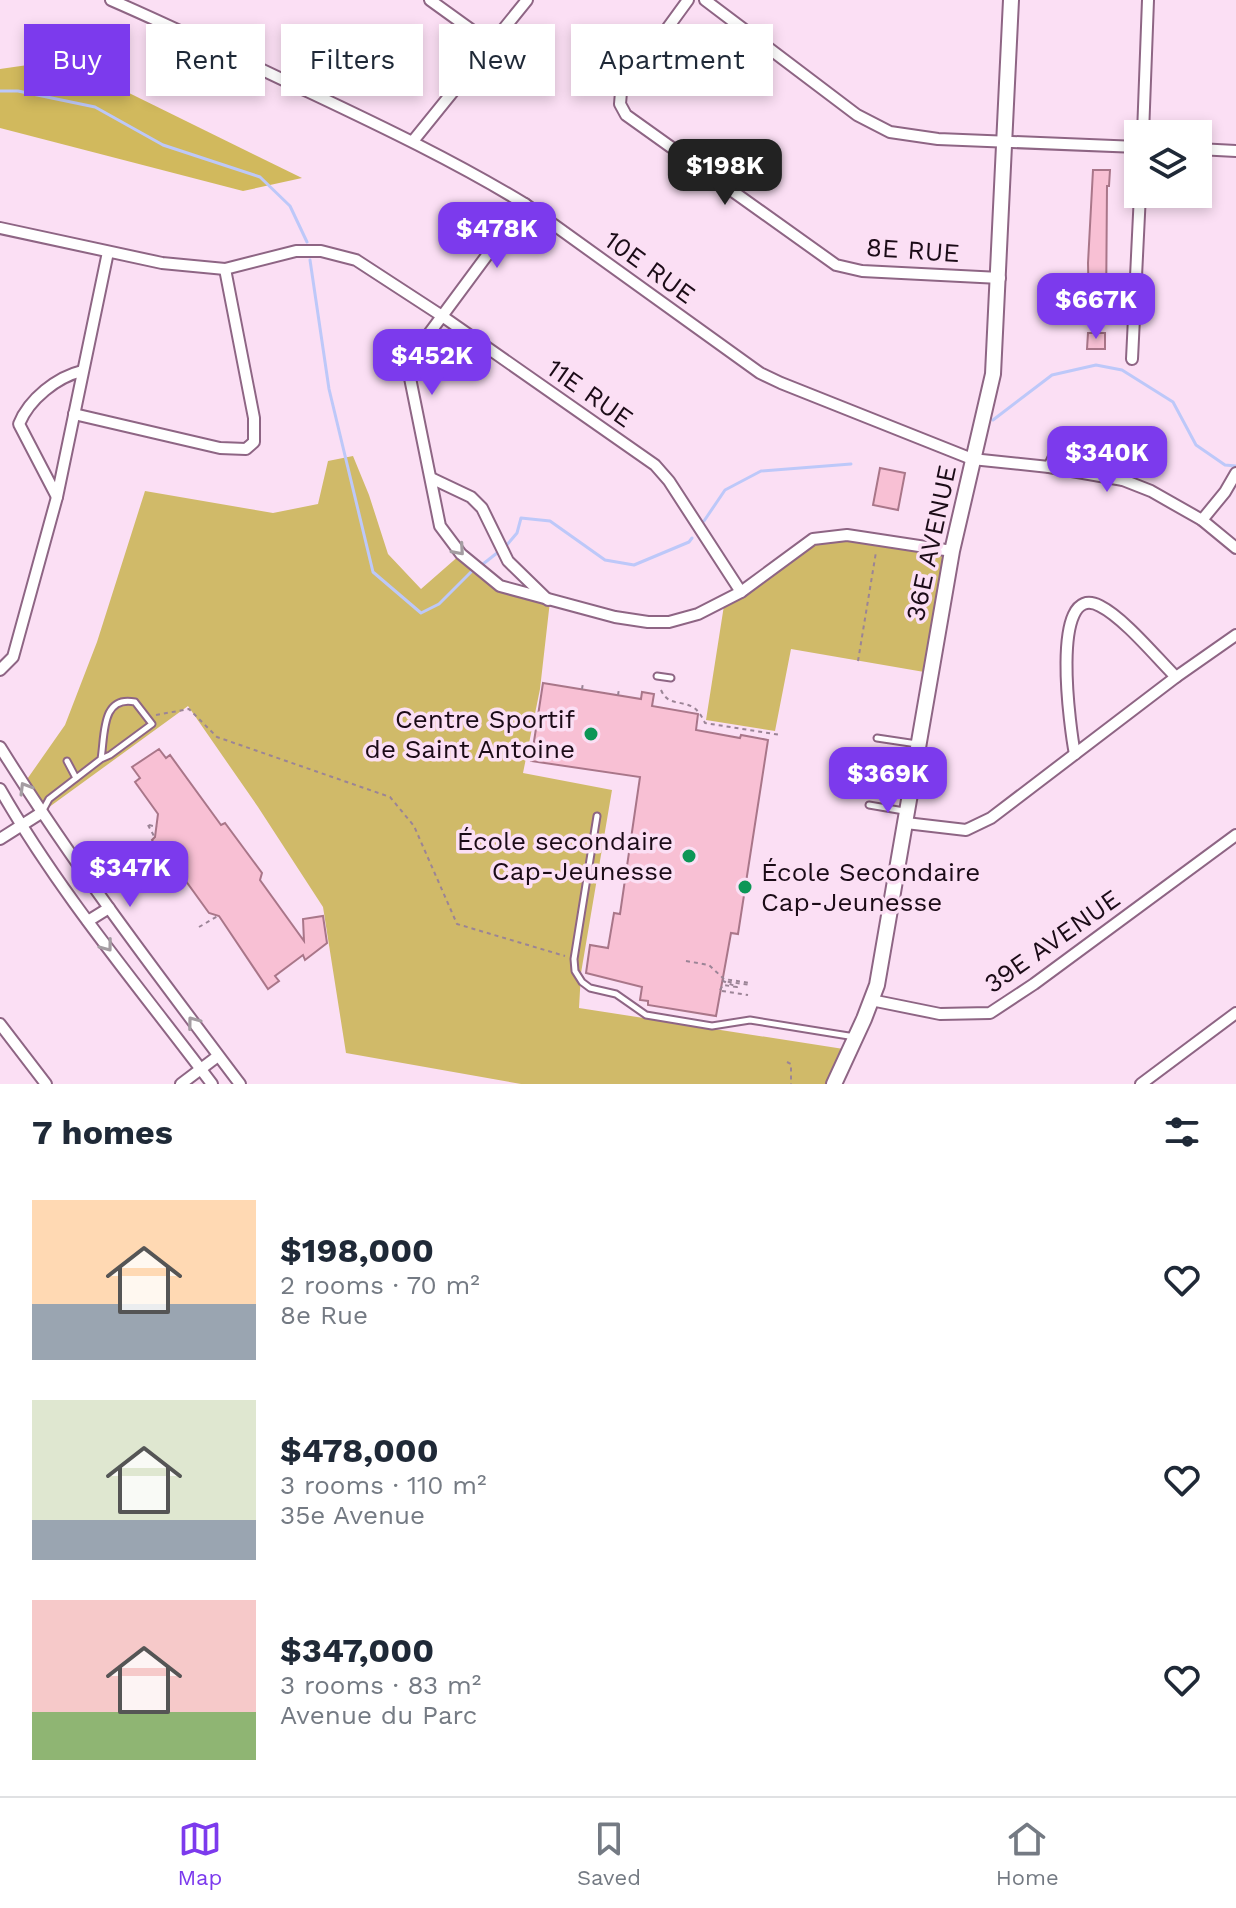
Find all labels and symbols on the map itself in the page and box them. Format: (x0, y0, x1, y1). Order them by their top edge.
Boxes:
pin: $198K (669, 139, 781, 207)
pin: $478K (441, 202, 553, 270)
street label: 10E RUE (599, 224, 701, 310)
street label: 8E RUE (865, 232, 961, 268)
pin: $667K (1040, 273, 1152, 341)
pin: $452K (376, 329, 488, 397)
street label: 11E RUE (541, 353, 639, 433)
pin: $340K (1051, 426, 1163, 494)
street label: 36E AVENUE (900, 462, 962, 624)
one-way arrow (449, 540, 464, 555)
place label: Centre Sportif de Saint Antoine (365, 704, 575, 764)
marker: Centre Sportif de Saint Antoine (582, 725, 600, 743)
pin: $369K (832, 747, 944, 815)
one-way arrow (19, 782, 35, 797)
place label: École secondaire Cap-Jeunesse (457, 826, 673, 886)
pin: $347K (74, 841, 186, 909)
marker: École secondaire Cap-Jeunesse (680, 847, 698, 865)
place label: École Secondaire Cap-Jeunesse (761, 857, 980, 917)
marker: École Secondaire Cap-Jeunesse (736, 878, 754, 896)
street label: 39E AVENUE (978, 883, 1126, 999)
one-way arrow (98, 937, 112, 951)
one-way arrow (188, 1016, 203, 1030)

